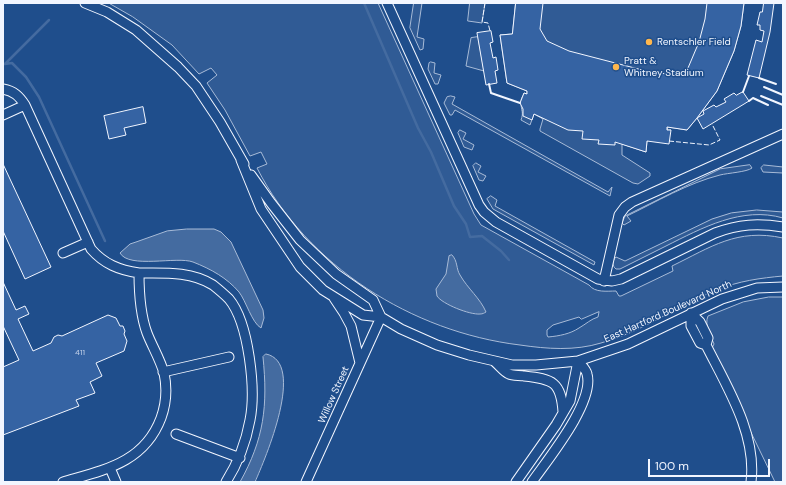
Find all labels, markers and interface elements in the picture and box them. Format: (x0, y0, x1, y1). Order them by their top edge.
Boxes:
place label: Rentschler Field (657, 36, 731, 48)
marker: Rentschler Field (644, 37, 654, 47)
place label: Pratt & Whitney Stadium (624, 55, 704, 78)
marker: Pratt & Whitney Stadium (611, 62, 621, 72)
street label: East Hartford Boulevard North (602, 278, 734, 346)
house number: 411 (75, 348, 85, 358)
street label: Willow Street (316, 365, 352, 425)
scale bar (650, 451, 772, 477)
text: 100 m (655, 458, 689, 474)

